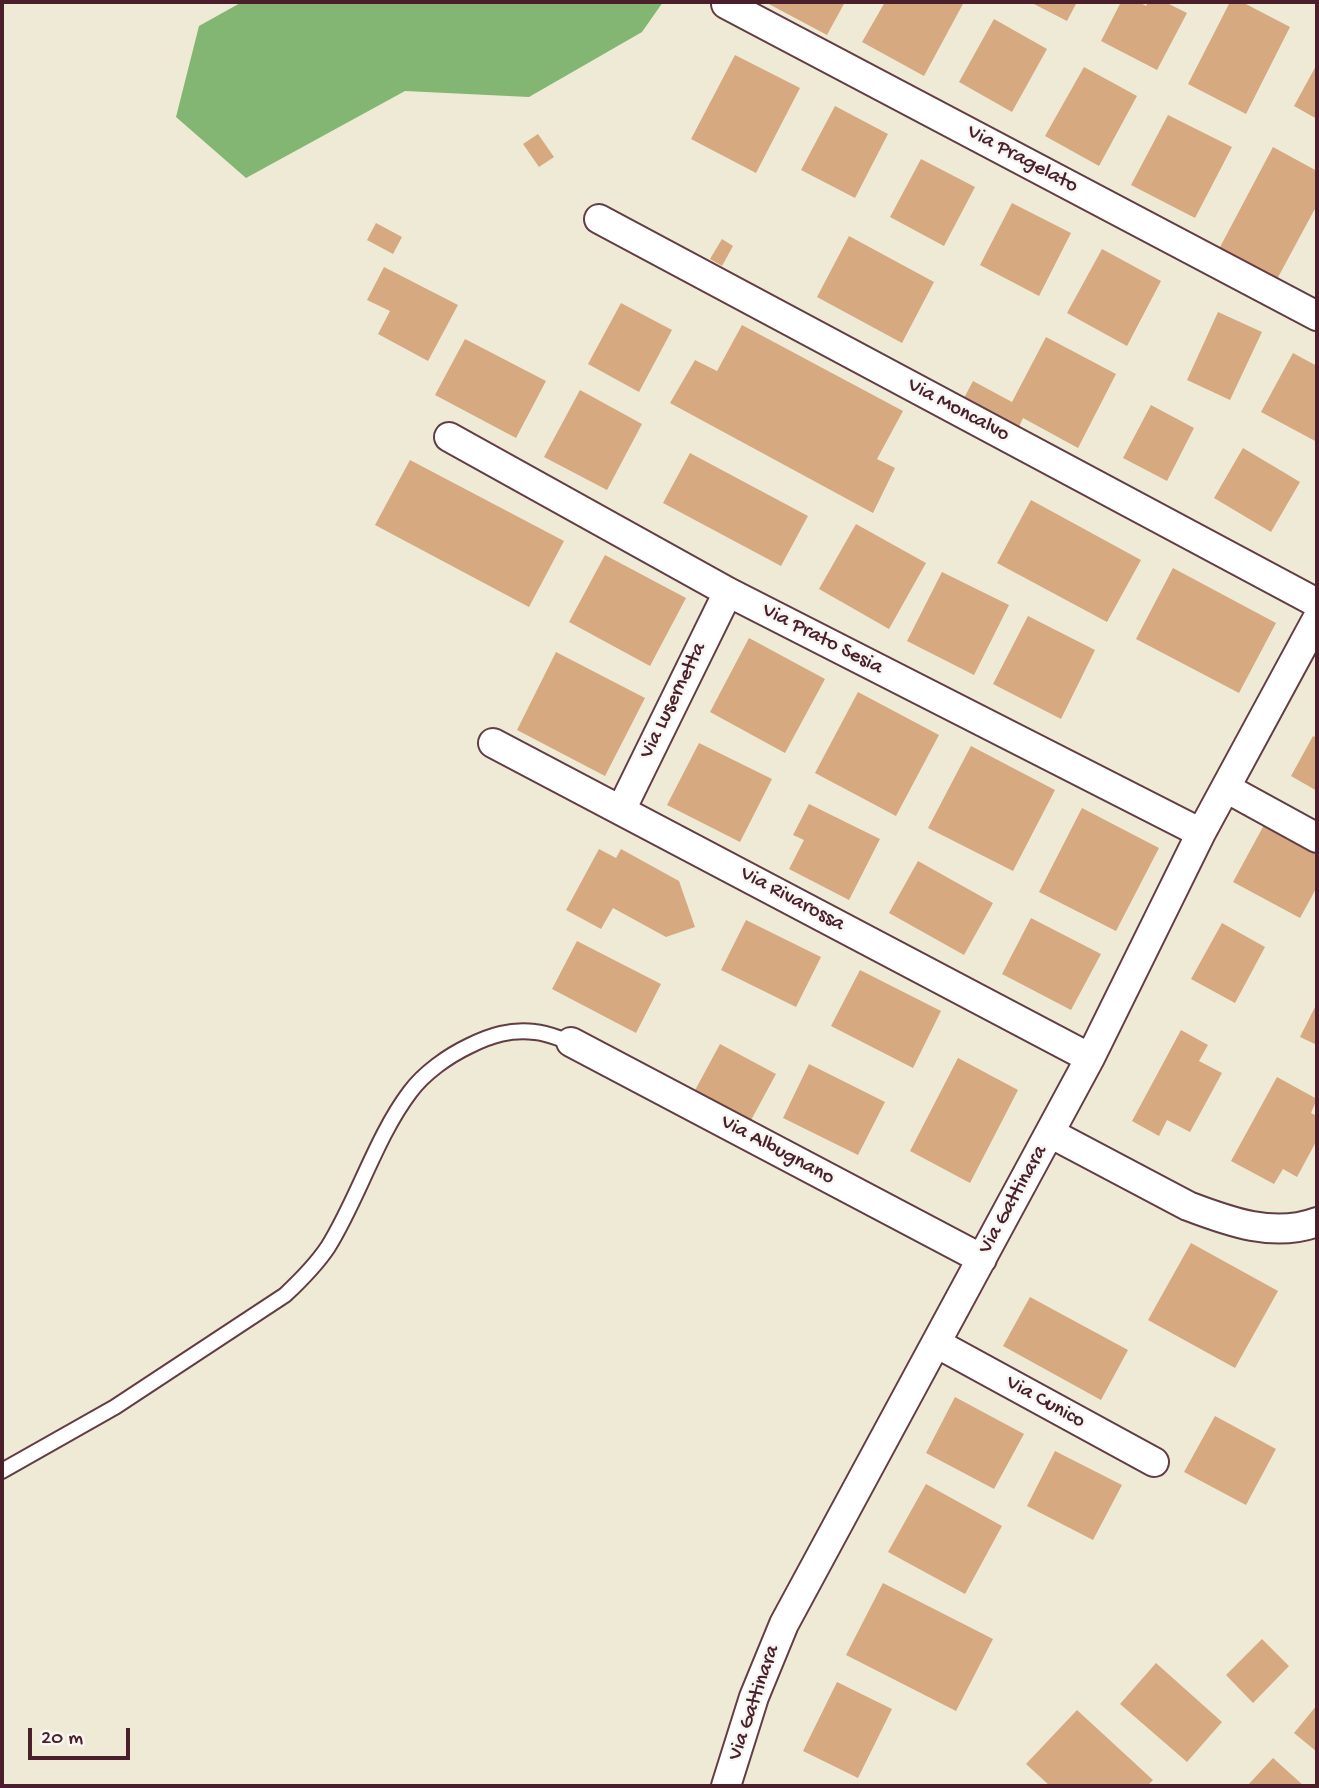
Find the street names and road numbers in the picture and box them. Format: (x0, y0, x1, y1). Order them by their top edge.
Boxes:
street label: Via Pragelato (962, 120, 1082, 200)
street label: Via Moncalvo (903, 374, 1013, 448)
street label: Via Prato Sesia (757, 599, 887, 681)
street label: Via Lusernetta (635, 639, 713, 763)
street label: Via Rivarossa (735, 862, 849, 938)
street label: Via Albugnano (716, 1110, 838, 1192)
street label: Via Gattinara (974, 1141, 1054, 1259)
street label: Via Cunico (1001, 1371, 1089, 1435)
street label: Via Gattinara (724, 1642, 786, 1764)

